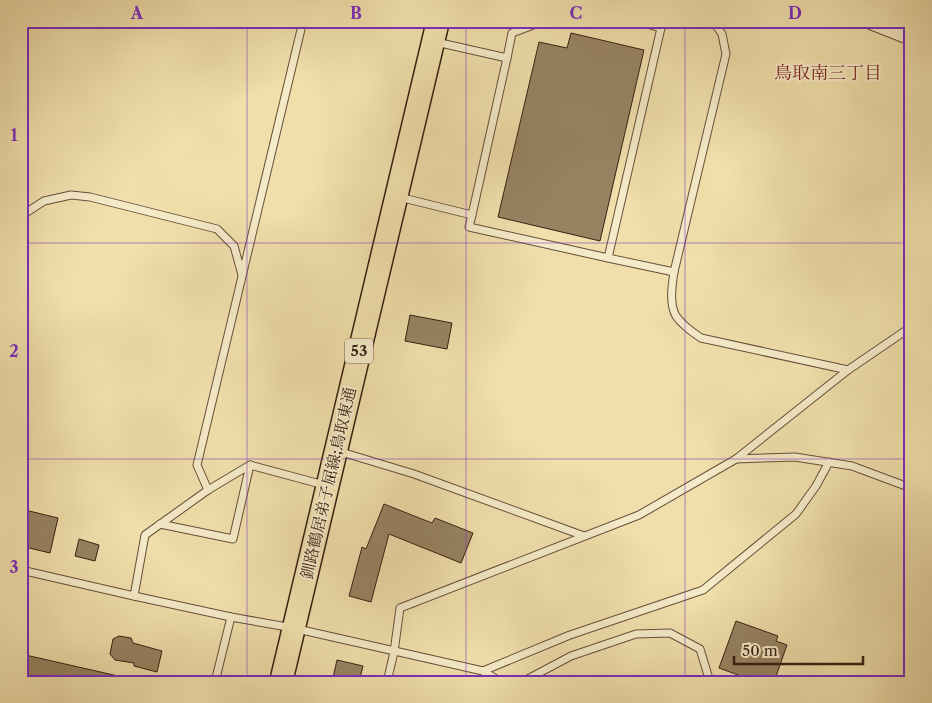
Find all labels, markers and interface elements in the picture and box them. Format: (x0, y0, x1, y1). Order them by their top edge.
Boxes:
text: A (130, 3, 144, 23)
text: B (350, 3, 362, 23)
text: C (570, 3, 582, 23)
text: D (788, 3, 802, 23)
district label: 鳥取南三丁目 (774, 62, 882, 84)
text: 1 (10, 125, 18, 145)
road number: 53 (345, 338, 373, 364)
text: 2 (9, 341, 19, 361)
street label: 釧路鶴居弟子屈線;鳥取東通 (296, 385, 360, 581)
text: 3 (9, 557, 19, 577)
scale bar (734, 633, 863, 665)
text: 50 m (742, 641, 778, 660)

